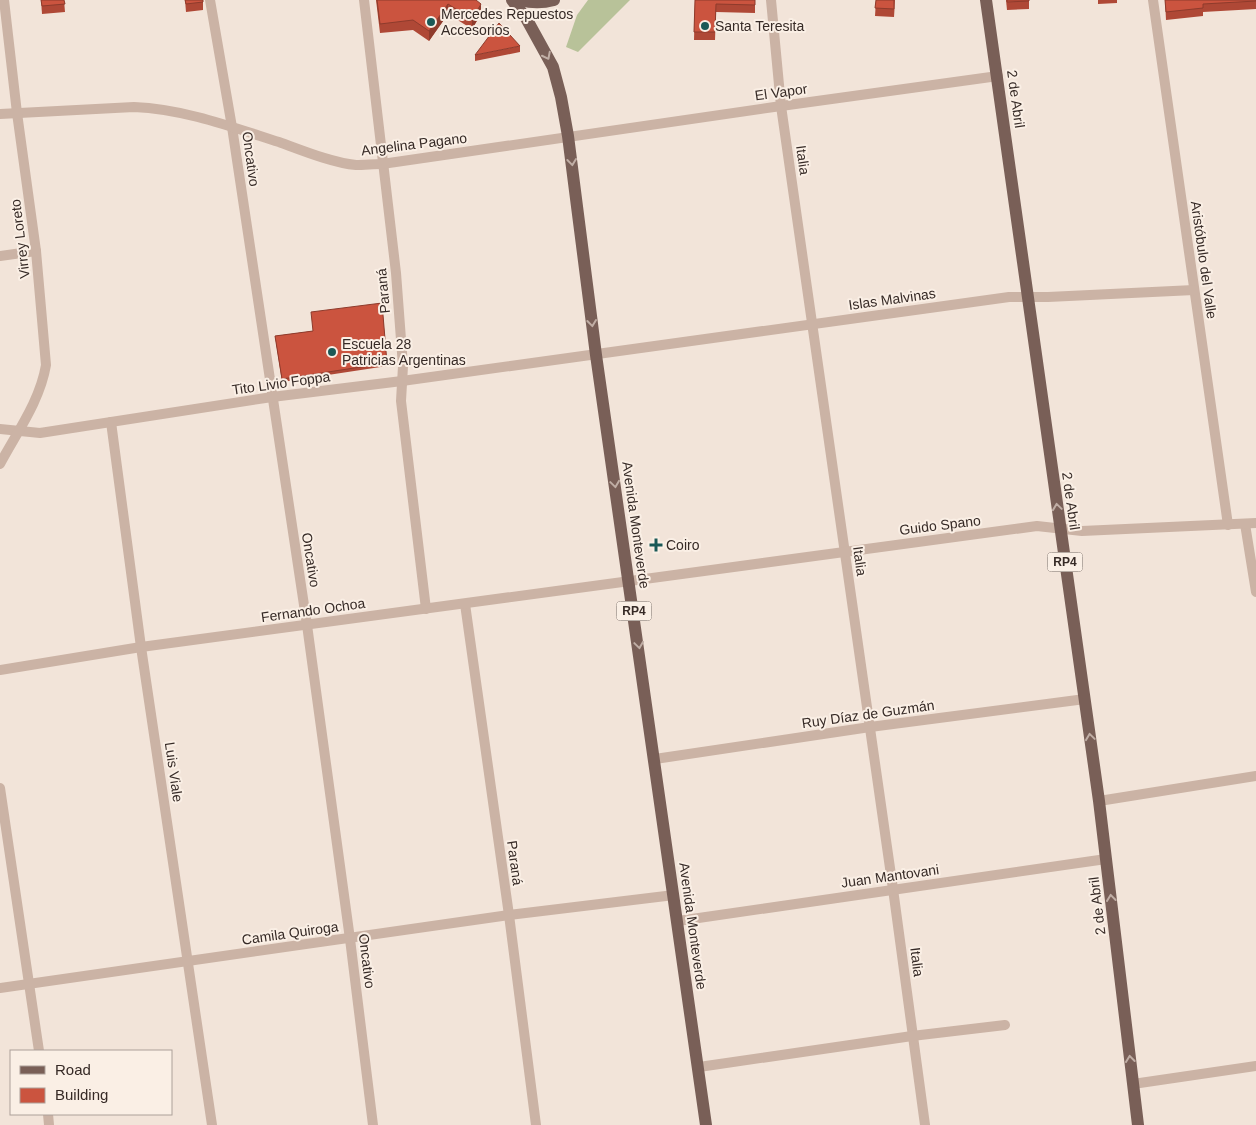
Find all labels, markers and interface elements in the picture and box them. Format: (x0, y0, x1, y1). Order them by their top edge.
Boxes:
place label: Mercedes Repuestos Accesorios (441, 6, 573, 38)
marker: Mercedes Repuestos Accesorios (425, 16, 437, 28)
place label: Santa Teresita (715, 18, 804, 34)
marker: Santa Teresita (699, 20, 711, 32)
one-way arrow (541, 51, 551, 60)
street label: 2 de Abril (1004, 69, 1028, 129)
street label: El Vapor (754, 80, 809, 104)
street label: Angelina Pagano (360, 130, 468, 158)
street label: Oncativo (239, 131, 263, 188)
street label: Italia (793, 144, 813, 176)
one-way arrow (566, 159, 577, 167)
street label: Virrey Loreto (7, 198, 33, 280)
street label: Aristóbulo del Valle (1188, 200, 1220, 320)
street label: Paraná (373, 268, 393, 314)
street label: Islas Malvinas (847, 285, 937, 313)
one-way arrow (586, 320, 597, 328)
place label: Escuela 28 Patricias Argentinas (342, 336, 466, 368)
marker: Escuela 28 Patricias Argentinas (326, 346, 338, 358)
street label: Tito Livio Foppa (231, 368, 331, 398)
street label: Avenida Monteverde (619, 460, 653, 590)
street label: 2 de Abril (1059, 471, 1083, 531)
one-way arrow (610, 480, 620, 489)
one-way arrow (1052, 502, 1063, 510)
street label: Guido Spano (898, 512, 982, 538)
street label: Oncativo (299, 531, 323, 589)
place label: Coiro (666, 537, 700, 553)
marker: Coiro (650, 539, 662, 551)
street label: Italia (850, 545, 870, 577)
road number: RP4 (1048, 552, 1082, 572)
street label: Fernando Ochoa (260, 595, 366, 625)
road number: RP4 (616, 602, 652, 620)
one-way arrow (633, 641, 644, 649)
street label: Ruy Díaz de Guzmán (801, 697, 935, 731)
one-way arrow (1085, 732, 1096, 740)
street label: Luis Viale (162, 741, 186, 803)
street label: Paraná (504, 840, 526, 887)
street label: Avenida Monteverde (676, 861, 710, 991)
street label: Juan Mantovani (840, 861, 940, 891)
street label: 2 de Abril (1086, 876, 1108, 936)
one-way arrow (1106, 894, 1117, 902)
street label: Camila Quiroga (241, 918, 339, 948)
street label: Oncativo (356, 933, 378, 990)
street label: Italia (907, 946, 927, 978)
legend (10, 1050, 172, 1115)
one-way arrow (1125, 1055, 1136, 1063)
text: Road (55, 1061, 91, 1078)
text: Building (55, 1086, 108, 1103)

